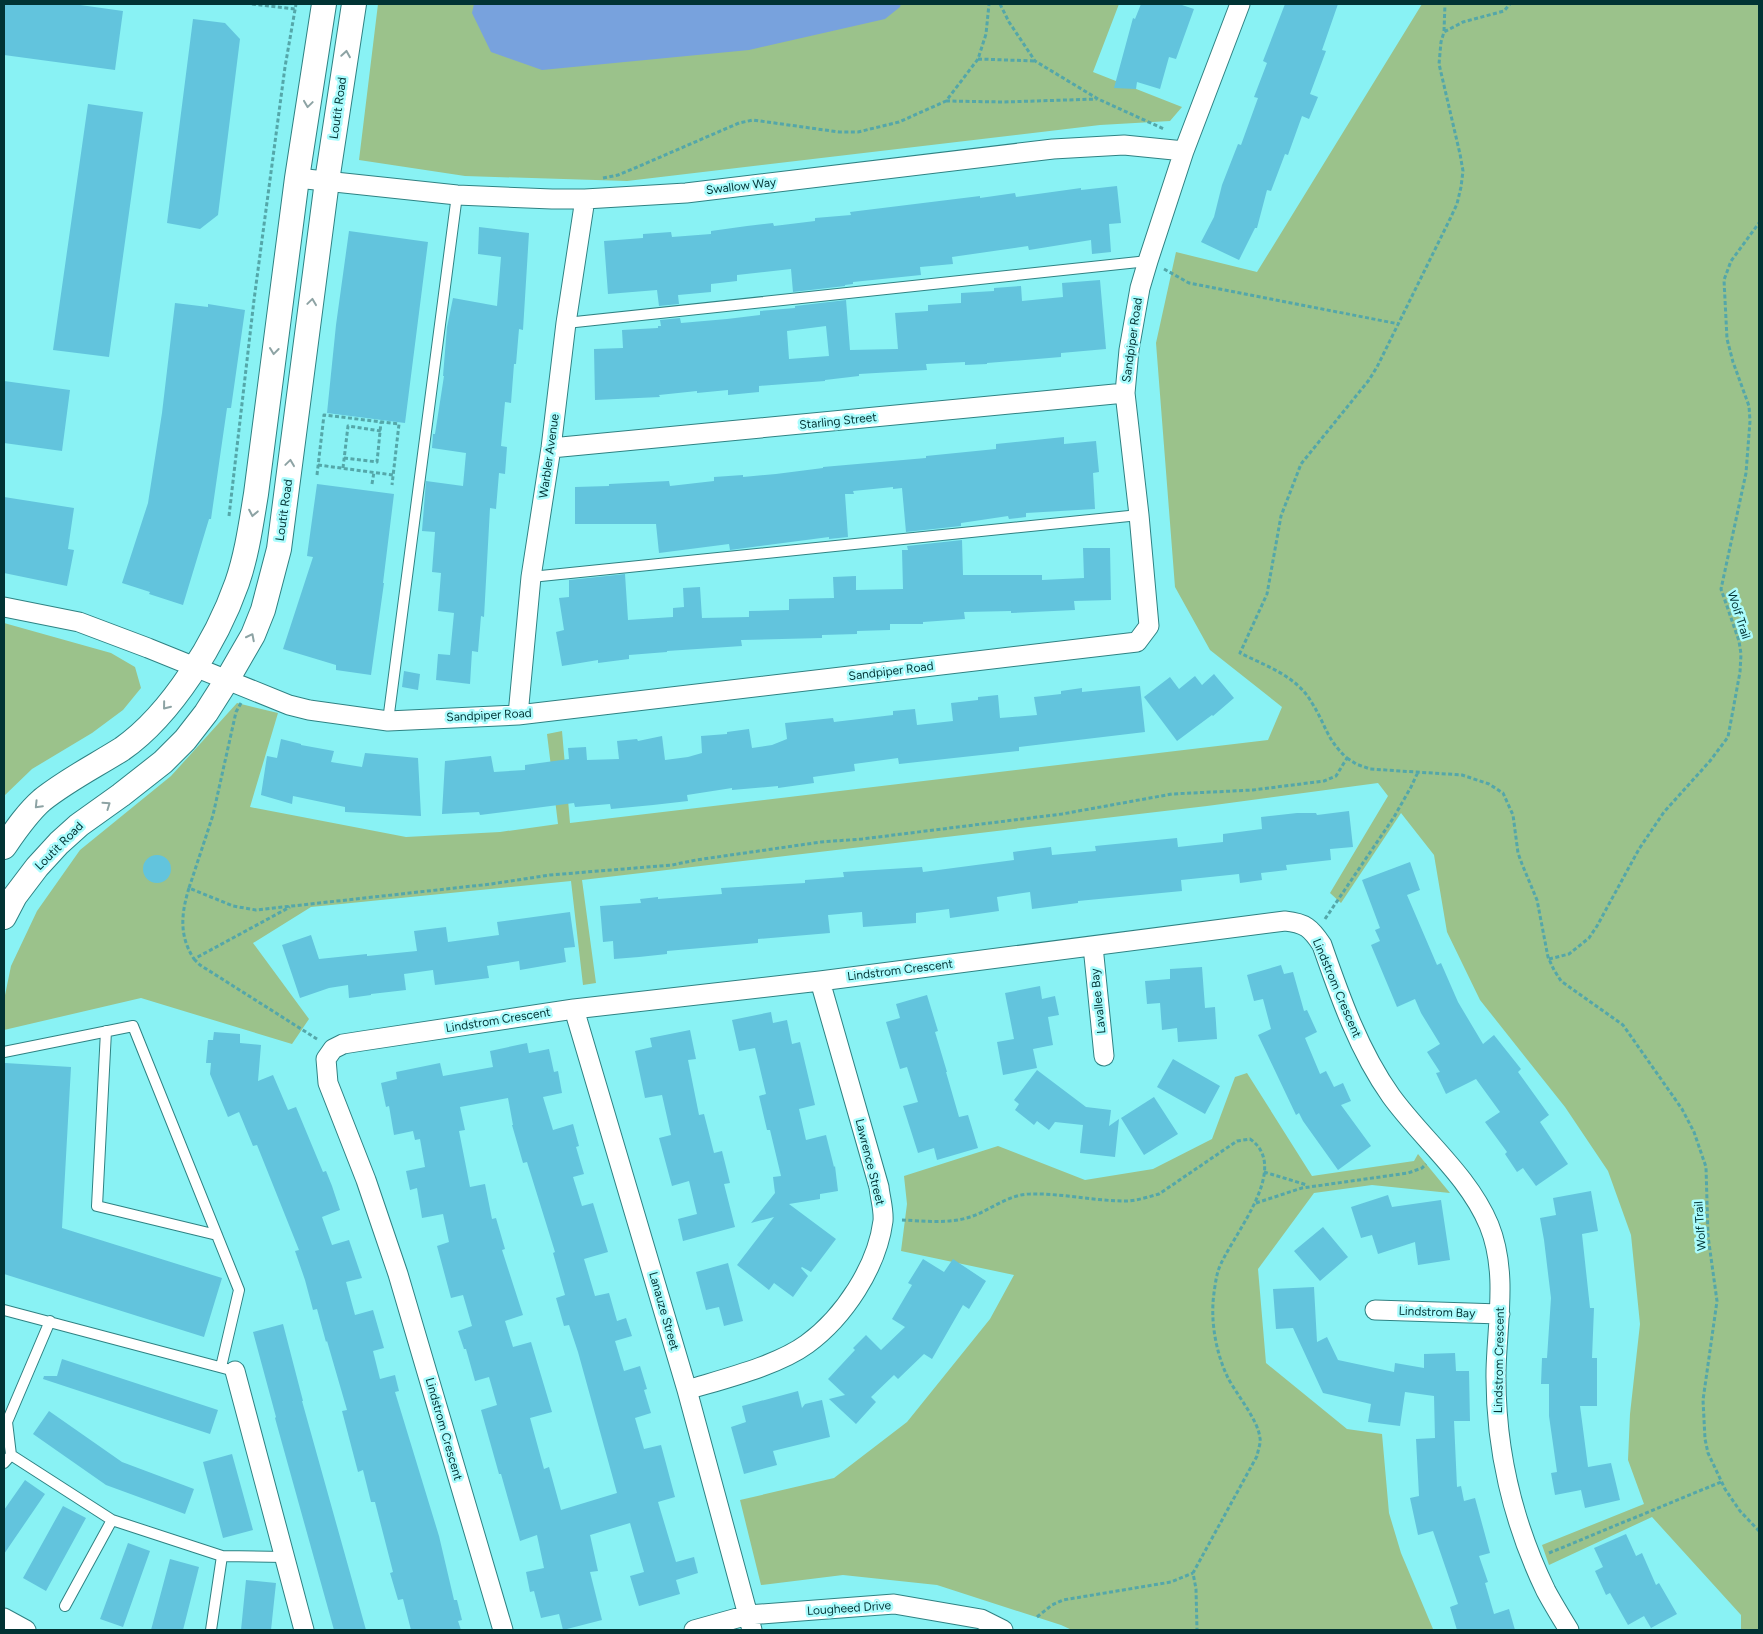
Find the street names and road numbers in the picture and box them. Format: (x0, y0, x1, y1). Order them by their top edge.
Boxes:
street label: Loutit Road (327, 76, 349, 140)
street label: Swallow Way (705, 175, 778, 197)
street label: Sandpiper Road (1119, 297, 1145, 383)
street label: Starling Street (799, 410, 878, 432)
street label: Warbler Avenue (536, 412, 562, 499)
street label: Loutit Road (273, 478, 295, 542)
street label: Wolf Trail (1725, 589, 1753, 641)
street label: Sandpiper Road (848, 659, 934, 683)
street label: Sandpiper Road (446, 706, 532, 724)
street label: Loutit Road (32, 819, 86, 873)
street label: Lindstrom Crescent (1310, 936, 1364, 1040)
street label: Lindstrom Crescent (846, 957, 954, 983)
street label: Lavallee Bay (1088, 967, 1108, 1034)
street label: Lindstrom Crescent (444, 1005, 552, 1035)
street label: Lawrence Street (852, 1117, 888, 1207)
street label: Wolf Trail (1691, 1201, 1709, 1251)
street label: Lanauze Street (646, 1270, 682, 1352)
street label: Lindstrom Bay (1398, 1304, 1476, 1320)
street label: Lindstrom Crescent (1491, 1306, 1507, 1413)
street label: Lindstrom Crescent (423, 1376, 465, 1482)
street label: Lougheed Drive (806, 1598, 892, 1618)

